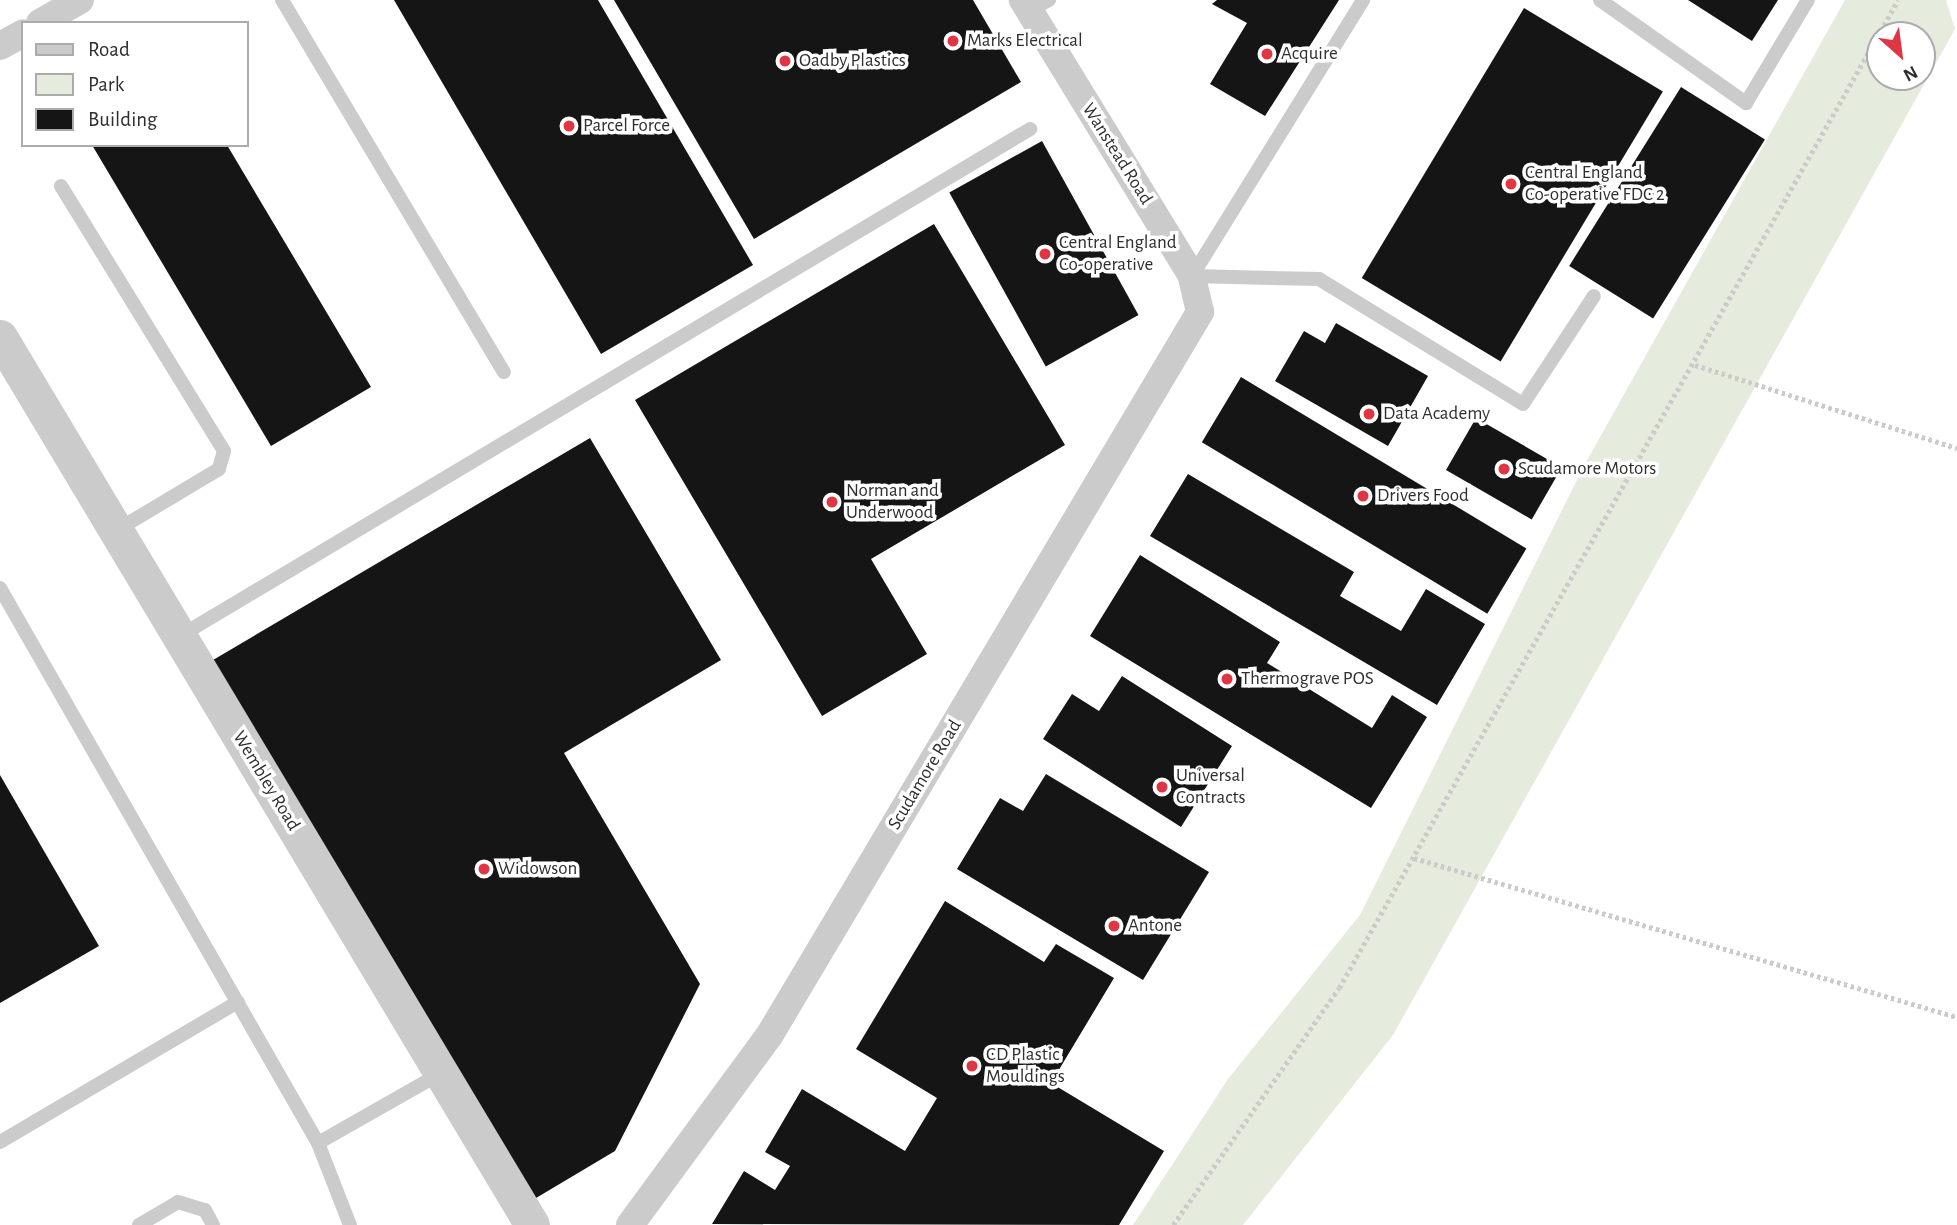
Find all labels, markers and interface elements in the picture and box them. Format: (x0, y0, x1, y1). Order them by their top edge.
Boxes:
legend (21, 21, 248, 147)
north arrow (1866, 21, 1936, 91)
place label: Marks Electrical (967, 30, 1083, 52)
marker: Marks Electrical (945, 33, 961, 49)
text: Road (88, 39, 130, 60)
place label: Acquire (1281, 43, 1338, 65)
marker: Acquire (1259, 46, 1275, 62)
place label: Oadby Plastics (799, 50, 906, 72)
marker: Oadby Plastics (777, 53, 793, 69)
text: N (1900, 62, 1920, 85)
text: Park (88, 74, 124, 95)
street label: Wanstead Road (1077, 99, 1157, 209)
text: Building (88, 109, 157, 130)
place label: Parcel Force (583, 115, 670, 137)
marker: Parcel Force (561, 118, 577, 134)
place label: Central England Co-operative FDC 2 (1525, 162, 1665, 206)
marker: Central England Co-operative FDC 2 (1503, 176, 1519, 192)
place label: Central England Co-operative (1059, 232, 1177, 276)
marker: Central England Co-operative (1037, 246, 1053, 262)
place label: Data Academy (1383, 403, 1490, 425)
marker: Data Academy (1361, 406, 1377, 422)
place label: Scudamore Motors (1518, 458, 1656, 480)
marker: Scudamore Motors (1496, 461, 1512, 477)
place label: Norman and Underwood (846, 480, 939, 524)
place label: Drivers Food (1377, 485, 1469, 507)
marker: Drivers Food (1355, 488, 1371, 504)
marker: Norman and Underwood (824, 494, 840, 510)
place label: Thermograve POS (1241, 668, 1374, 690)
marker: Thermograve POS (1219, 671, 1235, 687)
street label: Scudamore Road (883, 716, 967, 834)
street label: Wembley Road (227, 727, 305, 835)
place label: Universal Contracts (1176, 765, 1246, 809)
marker: Universal Contracts (1154, 779, 1170, 795)
place label: Widowson (498, 858, 577, 880)
marker: Widowson (476, 861, 492, 877)
place label: Antone (1128, 915, 1182, 937)
marker: Antone (1106, 918, 1122, 934)
place label: CD Plastic Mouldings (986, 1044, 1065, 1088)
marker: CD Plastic Mouldings (964, 1058, 980, 1074)

